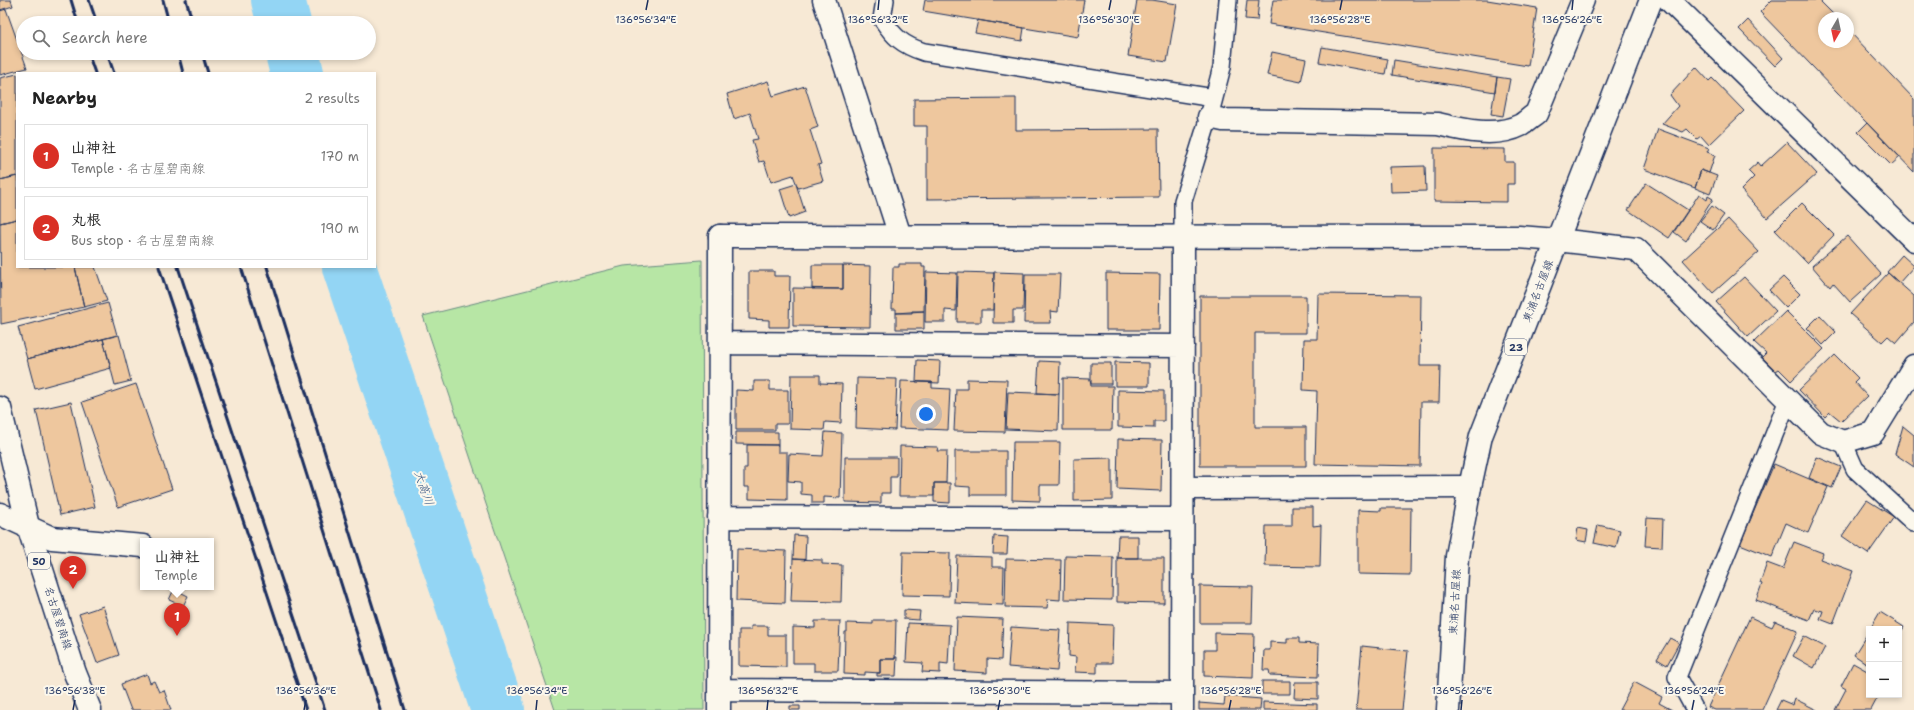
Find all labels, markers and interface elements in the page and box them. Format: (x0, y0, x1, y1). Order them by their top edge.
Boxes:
north arrow (1818, 12, 1854, 48)
text: 136°56'34"E (616, 13, 676, 26)
text: 136°56'32"E (848, 13, 908, 26)
text: 136°56'30"E (1078, 13, 1140, 26)
text: 136°56'28"E (1309, 13, 1371, 26)
text: 136°56'26"E (1542, 13, 1602, 26)
search box (16, 16, 376, 60)
icon: search (30, 27, 52, 49)
text: Search here (62, 28, 148, 48)
text: Nearby (32, 87, 97, 109)
text: 2 results (304, 90, 360, 107)
text: 山神社 (71, 138, 116, 158)
text: 1 (43, 148, 49, 165)
text: 170 m (321, 148, 359, 165)
text: Temple · 名古屋碧南線 (71, 160, 205, 177)
text: 丸根 (71, 210, 101, 230)
text: 2 (41, 220, 51, 237)
text: 190 m (320, 220, 359, 237)
text: Bus stop · 名古屋碧南線 (71, 232, 214, 249)
street label: 東浦名古屋線 (1519, 258, 1557, 324)
road number: 23 (1505, 339, 1527, 355)
your location (916, 404, 936, 424)
water label: 大高川 (411, 468, 437, 508)
popup (140, 538, 214, 590)
text: 山神社 (154, 547, 200, 567)
road number: 50 (28, 553, 50, 569)
pin: 2 (60, 556, 86, 589)
text: Temple (154, 567, 198, 584)
street label: 東浦名古屋線 (1446, 569, 1464, 635)
street label: 名古屋碧南線 (41, 584, 75, 652)
pin: 1 (164, 603, 190, 636)
map controls (1866, 626, 1902, 698)
button: + (1866, 626, 1902, 662)
button: − (1866, 662, 1902, 698)
text: 136°56'38"E (44, 684, 106, 697)
text: 136°56'36"E (276, 684, 336, 697)
text: 136°56'34"E (507, 684, 567, 697)
text: 136°56'32"E (738, 684, 798, 697)
text: 136°56'30"E (969, 684, 1031, 697)
text: 136°56'28"E (1200, 684, 1262, 697)
text: 136°56'26"E (1432, 684, 1492, 697)
text: 136°56'24"E (1664, 684, 1724, 697)

